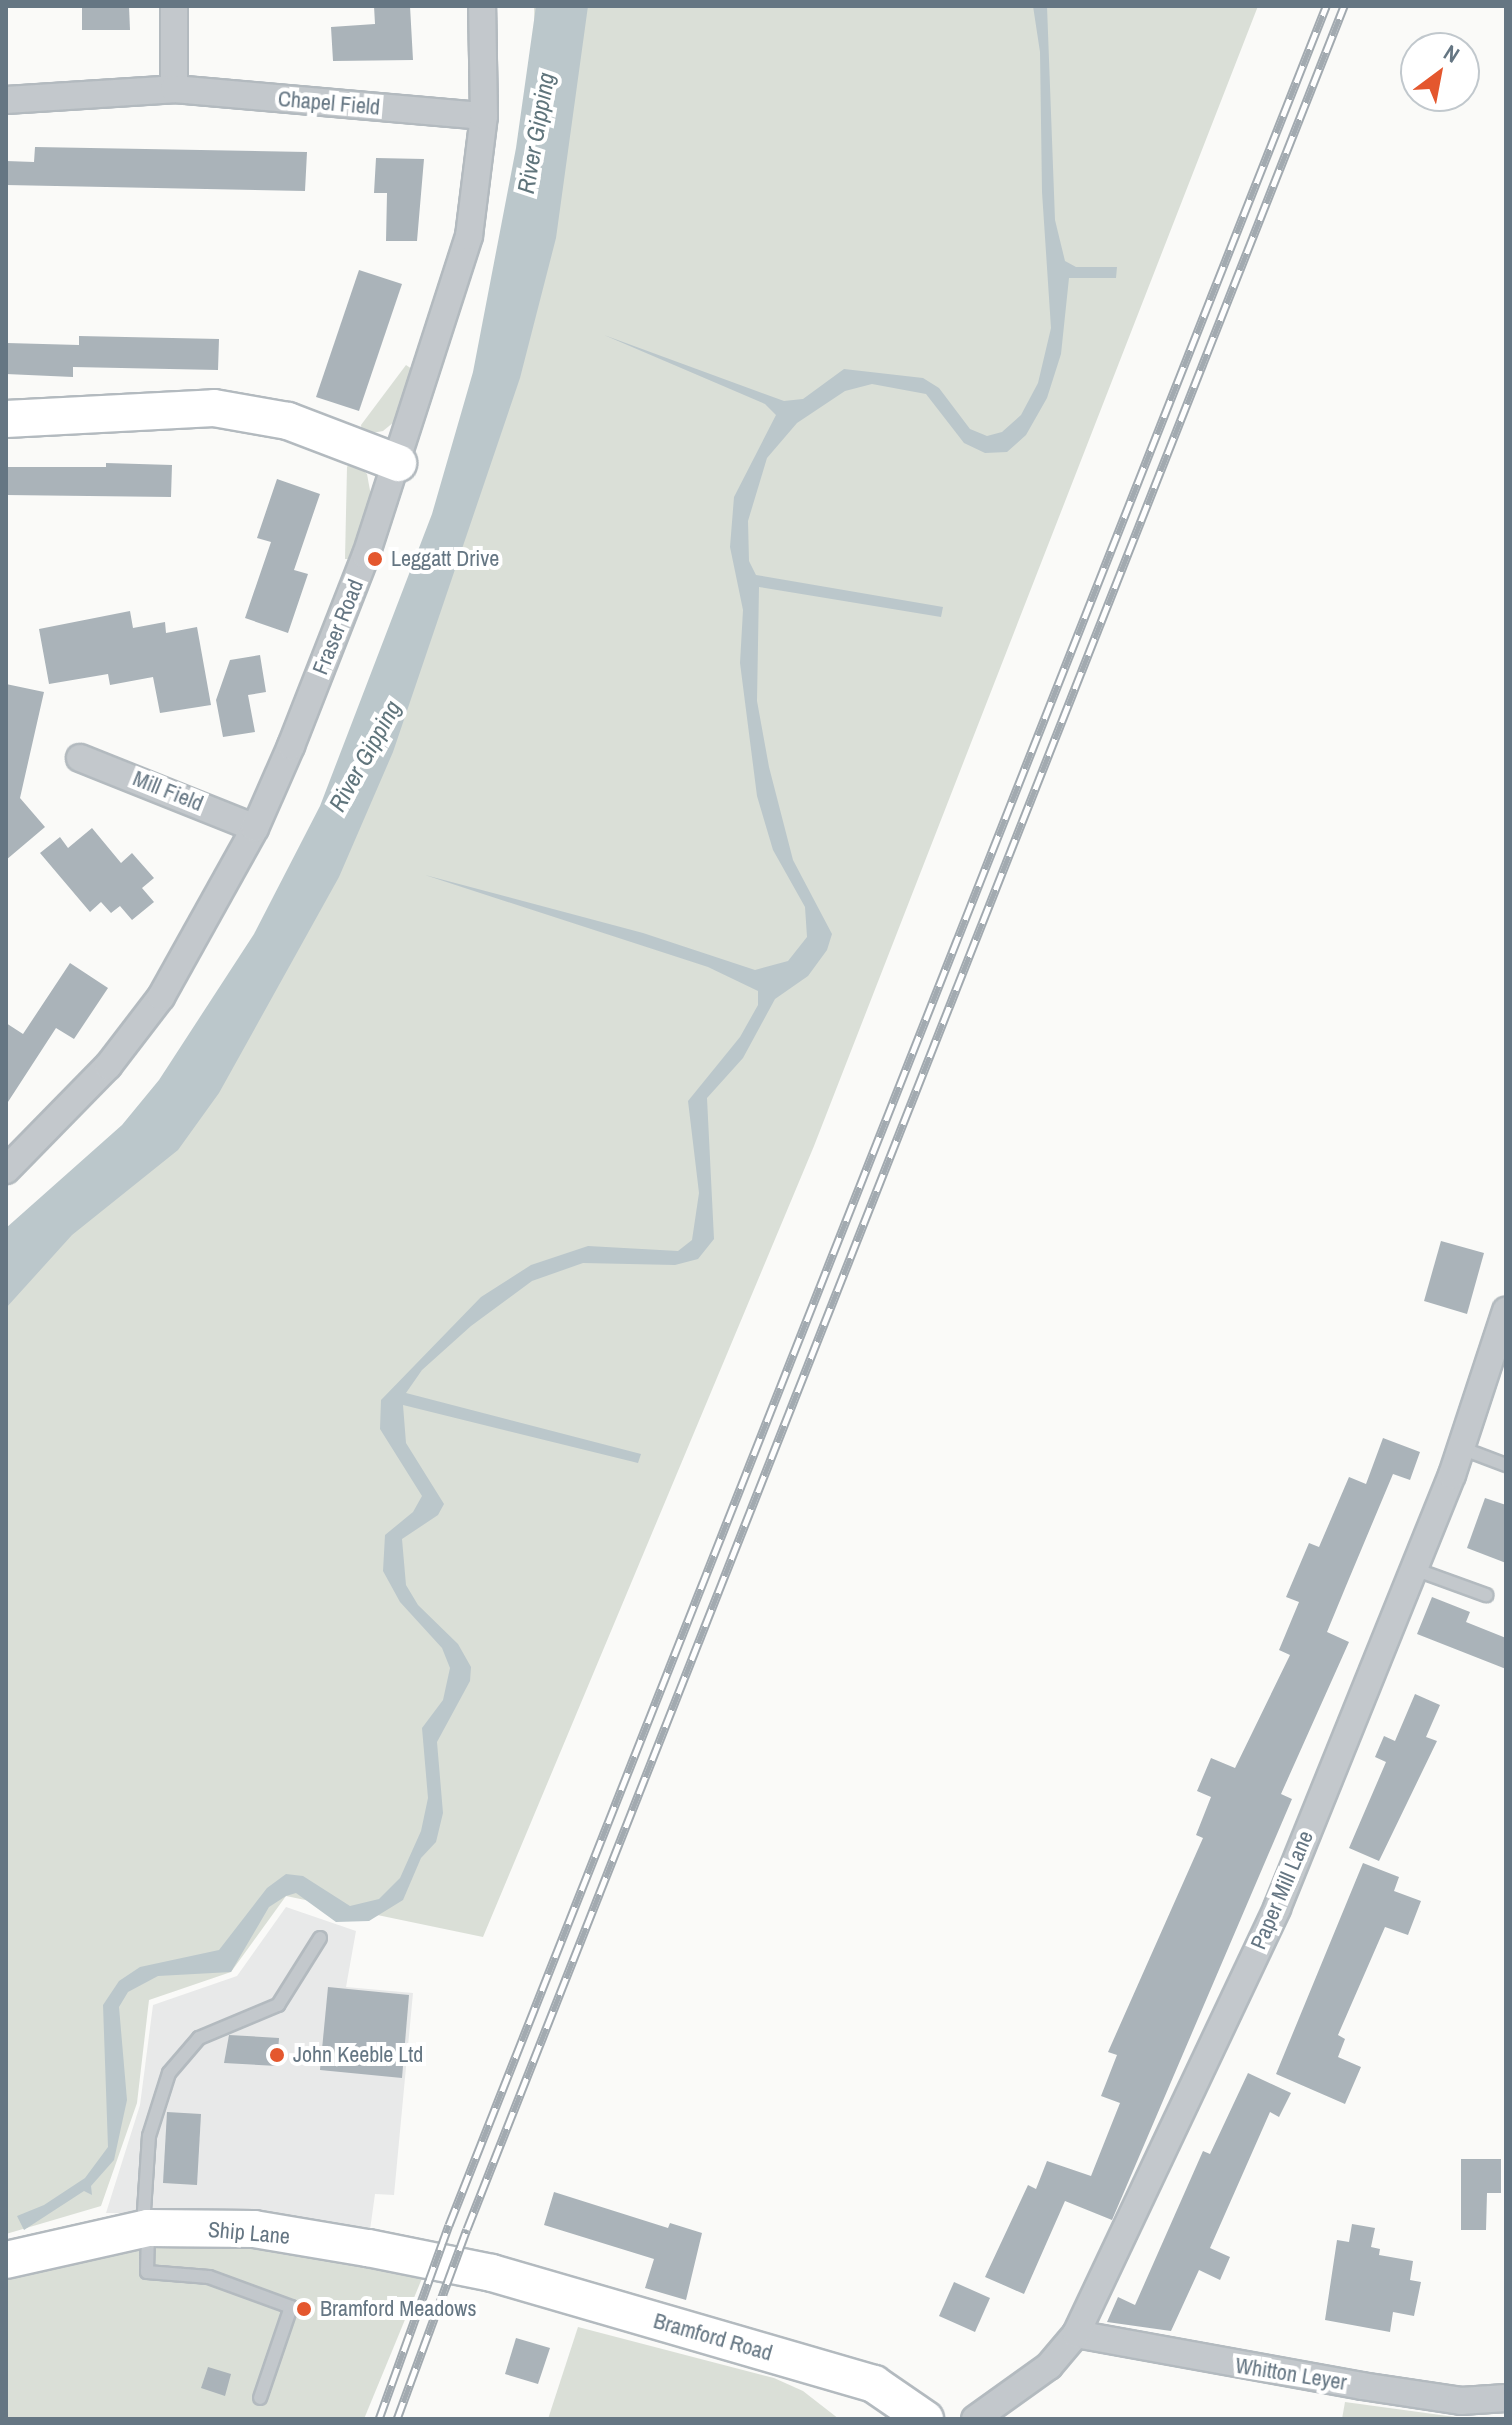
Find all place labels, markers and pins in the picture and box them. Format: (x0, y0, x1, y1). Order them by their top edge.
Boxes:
place label: Leggatt Drive (391, 546, 499, 572)
marker: Leggatt Drive (366, 550, 384, 568)
place label: John Keeble Ltd (293, 2042, 423, 2068)
marker: John Keeble Ltd (268, 2046, 286, 2064)
place label: Bramford Meadows (320, 2296, 476, 2322)
marker: Bramford Meadows (295, 2300, 313, 2318)

